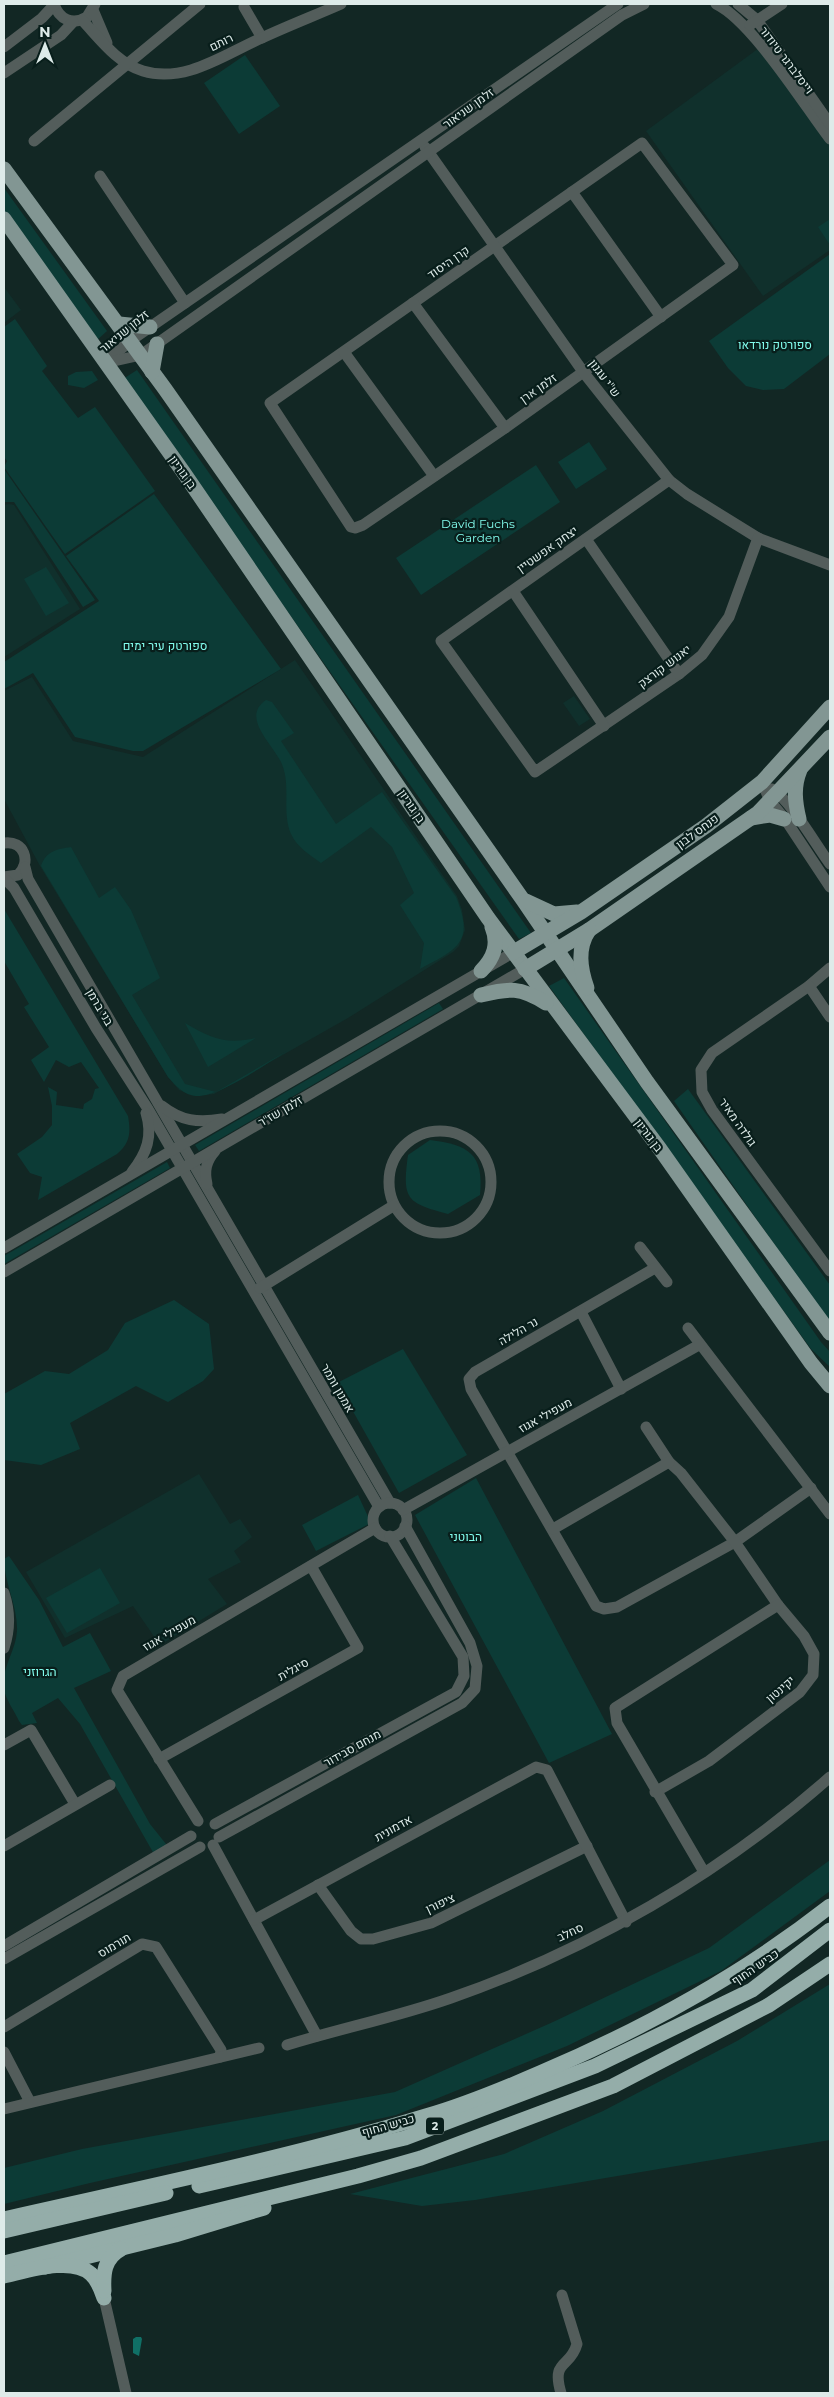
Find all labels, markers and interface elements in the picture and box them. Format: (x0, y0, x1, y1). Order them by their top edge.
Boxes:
north arrow (20, 20, 70, 70)
text: N (39, 23, 51, 41)
street label: וייסלברגר טיודור (757, 23, 817, 97)
street label: רותם (207, 30, 235, 54)
street label: זלמן שניאור (440, 85, 496, 131)
street label: קרן היסוד (424, 242, 472, 282)
street label: זלמן שניאור (96, 307, 152, 355)
park label: ספורטק נורדאו (738, 337, 812, 352)
street label: ש"י עגנון (586, 356, 624, 400)
street label: זלמן ארן (517, 370, 559, 406)
street label: בן גוריון (166, 452, 200, 492)
park label: David Fuchs Garden (441, 516, 515, 545)
street label: יצחק אפשטיין (514, 523, 580, 575)
park label: ספורטק עיר ימים (123, 638, 207, 653)
street label: יאנוש קורצק (634, 641, 694, 691)
street label: בן גוריון (395, 786, 429, 826)
street label: פנחס לבון (673, 810, 721, 852)
street label: בני ברמן (83, 986, 117, 1029)
street label: זלמן שז"ר (255, 1092, 305, 1130)
street label: גולדה מאיר (716, 1095, 760, 1149)
street label: בן גוריון (632, 1115, 667, 1155)
street label: נר הלילה (495, 1314, 541, 1348)
street label: אמנון ותמר (318, 1361, 358, 1416)
street label: מעפילי אגוז (516, 1394, 574, 1436)
park label: הבוטני (450, 1529, 482, 1544)
street label: מעפילי אגוז (140, 1612, 198, 1654)
street label: סיגלית (275, 1654, 311, 1684)
park label: הגרוזני (23, 1664, 57, 1679)
street label: יקינטון (762, 1672, 798, 1706)
street label: מנחם סבידור (321, 1726, 383, 1770)
street label: אדמונית (372, 1811, 415, 1844)
street label: ציפורן (423, 1890, 457, 1916)
street label: סחלב (554, 1919, 586, 1945)
street label: תורמוס (95, 1929, 133, 1961)
street label: כביש החוף (728, 1946, 782, 1988)
street label: כביש החוף (360, 2110, 416, 2140)
road number: 2 (426, 2118, 444, 2134)

